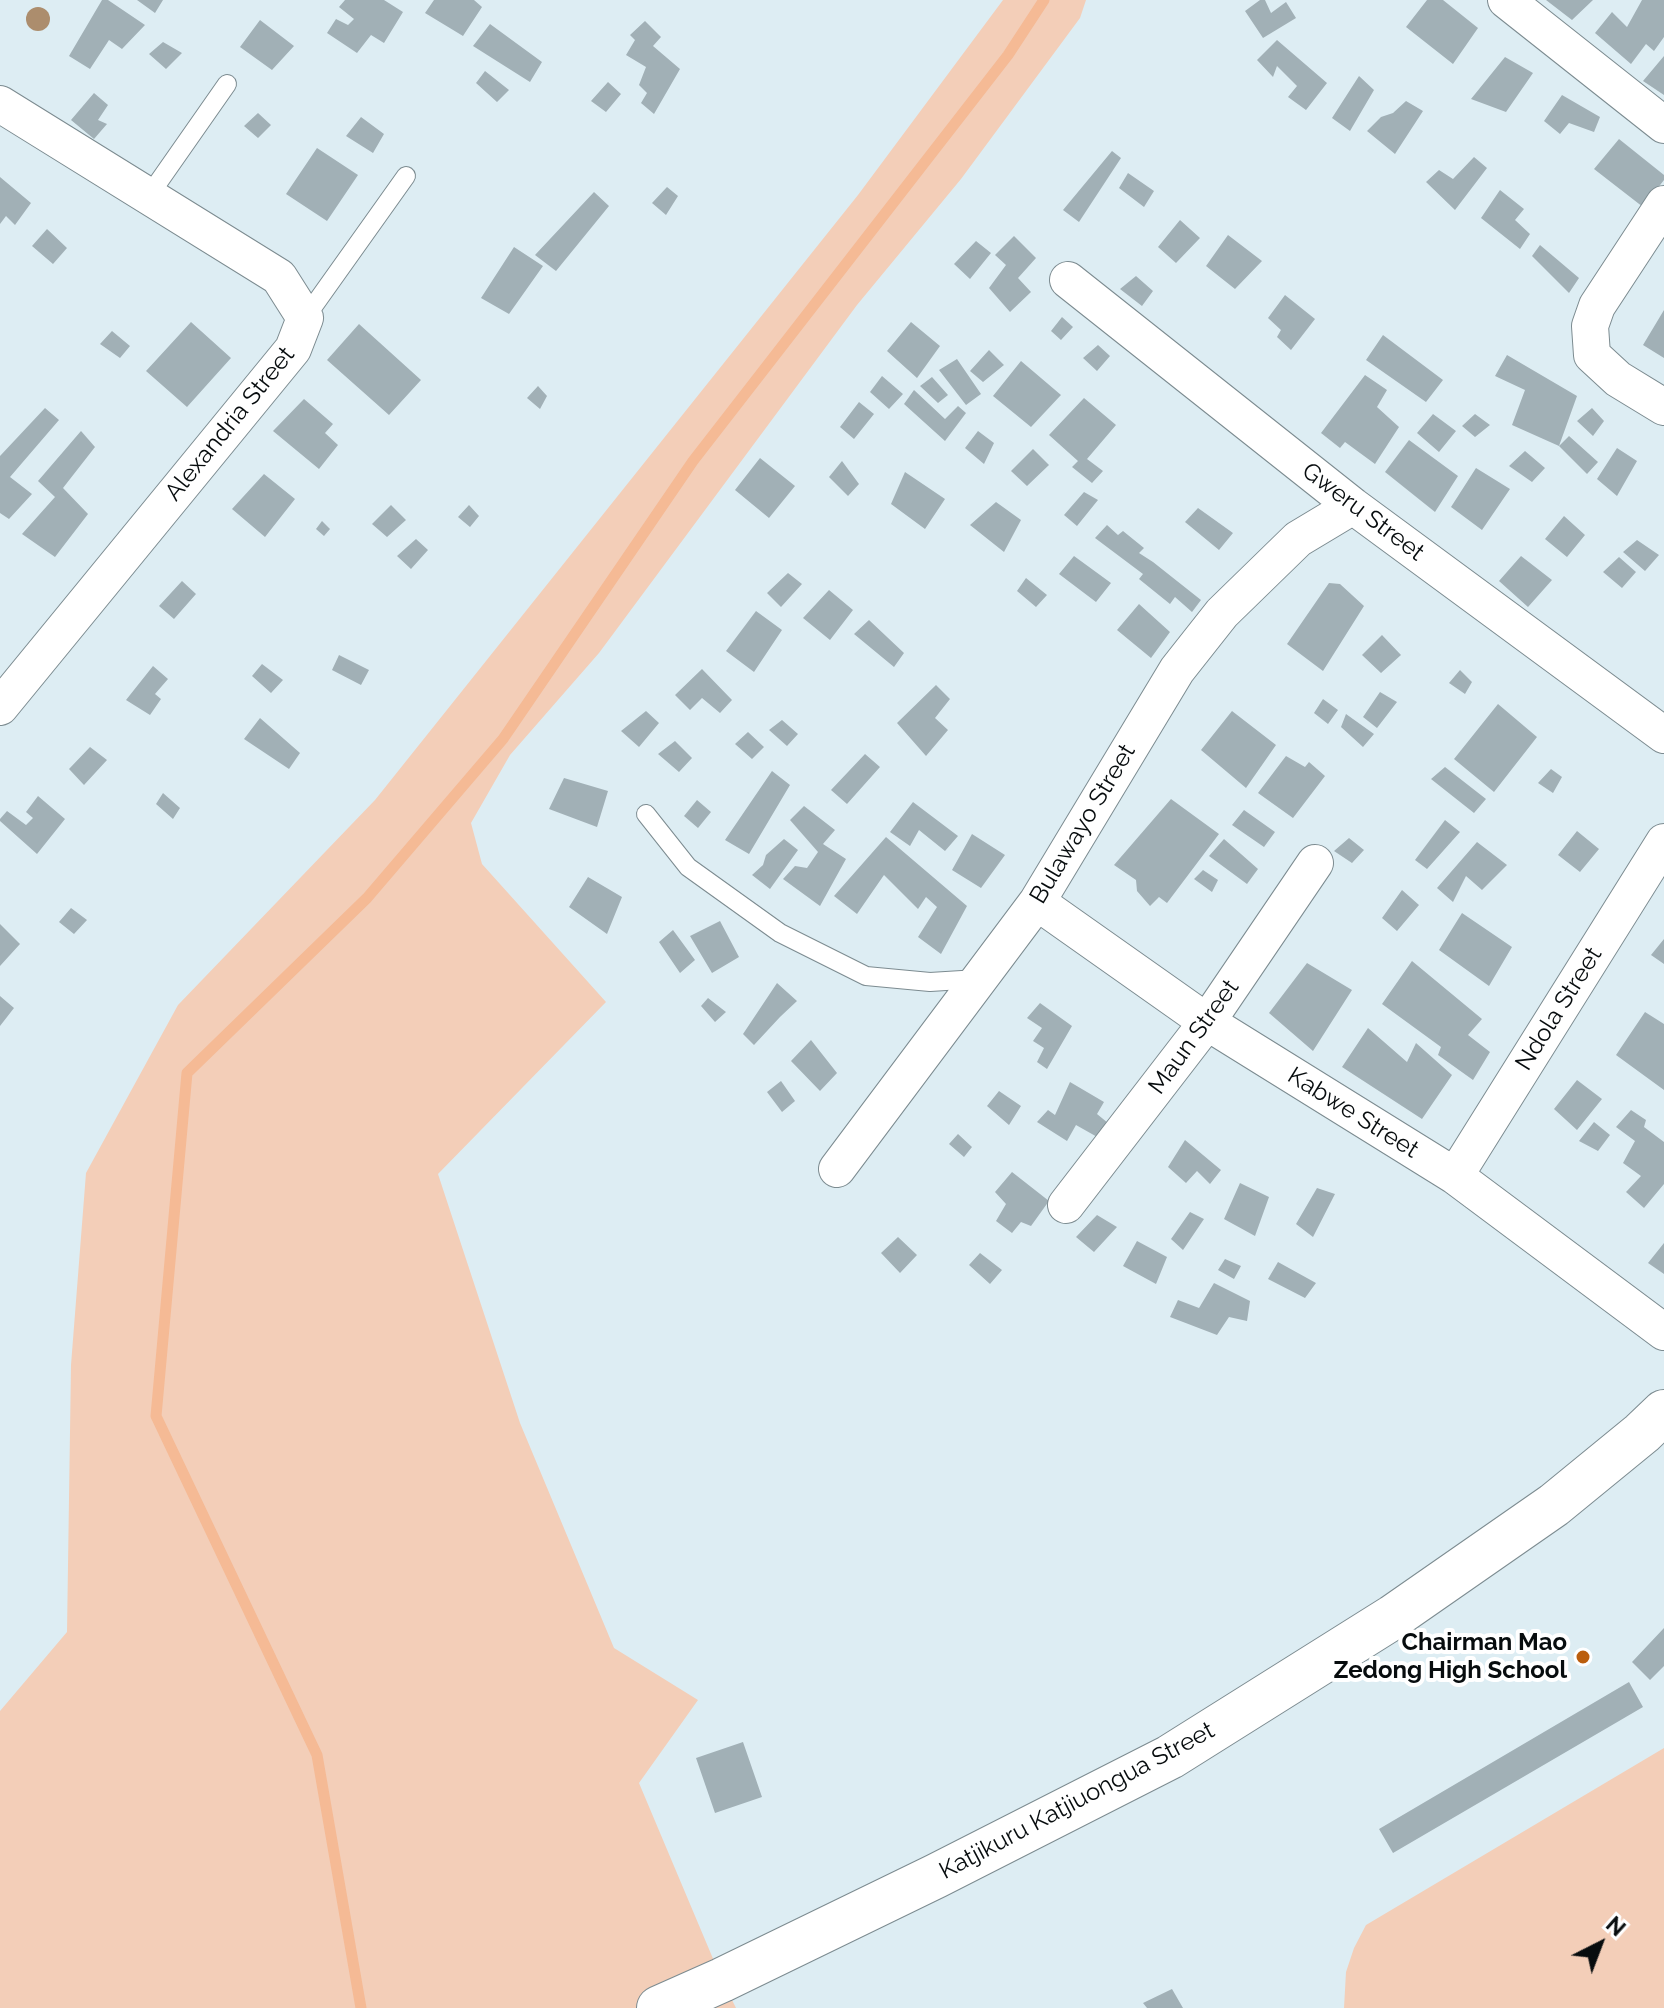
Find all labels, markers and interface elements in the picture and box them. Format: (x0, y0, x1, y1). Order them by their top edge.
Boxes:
street label: Alexandria Street (159, 341, 301, 507)
street label: Gweru Street (1296, 457, 1430, 567)
street label: Bulawayo Street (1024, 739, 1142, 909)
street label: Ndola Street (1510, 942, 1608, 1076)
street label: Maun Street (1143, 974, 1245, 1100)
street label: Kabwe Street (1282, 1061, 1424, 1165)
place label: Chairman Mao Zedong High School (1333, 1629, 1567, 1685)
marker: Chairman Mao Zedong High School (1574, 1648, 1592, 1666)
street label: Katjikuru Katjiuongua Street (935, 1716, 1219, 1886)
north arrow (1560, 1904, 1640, 1984)
text: N (1601, 1911, 1631, 1941)

